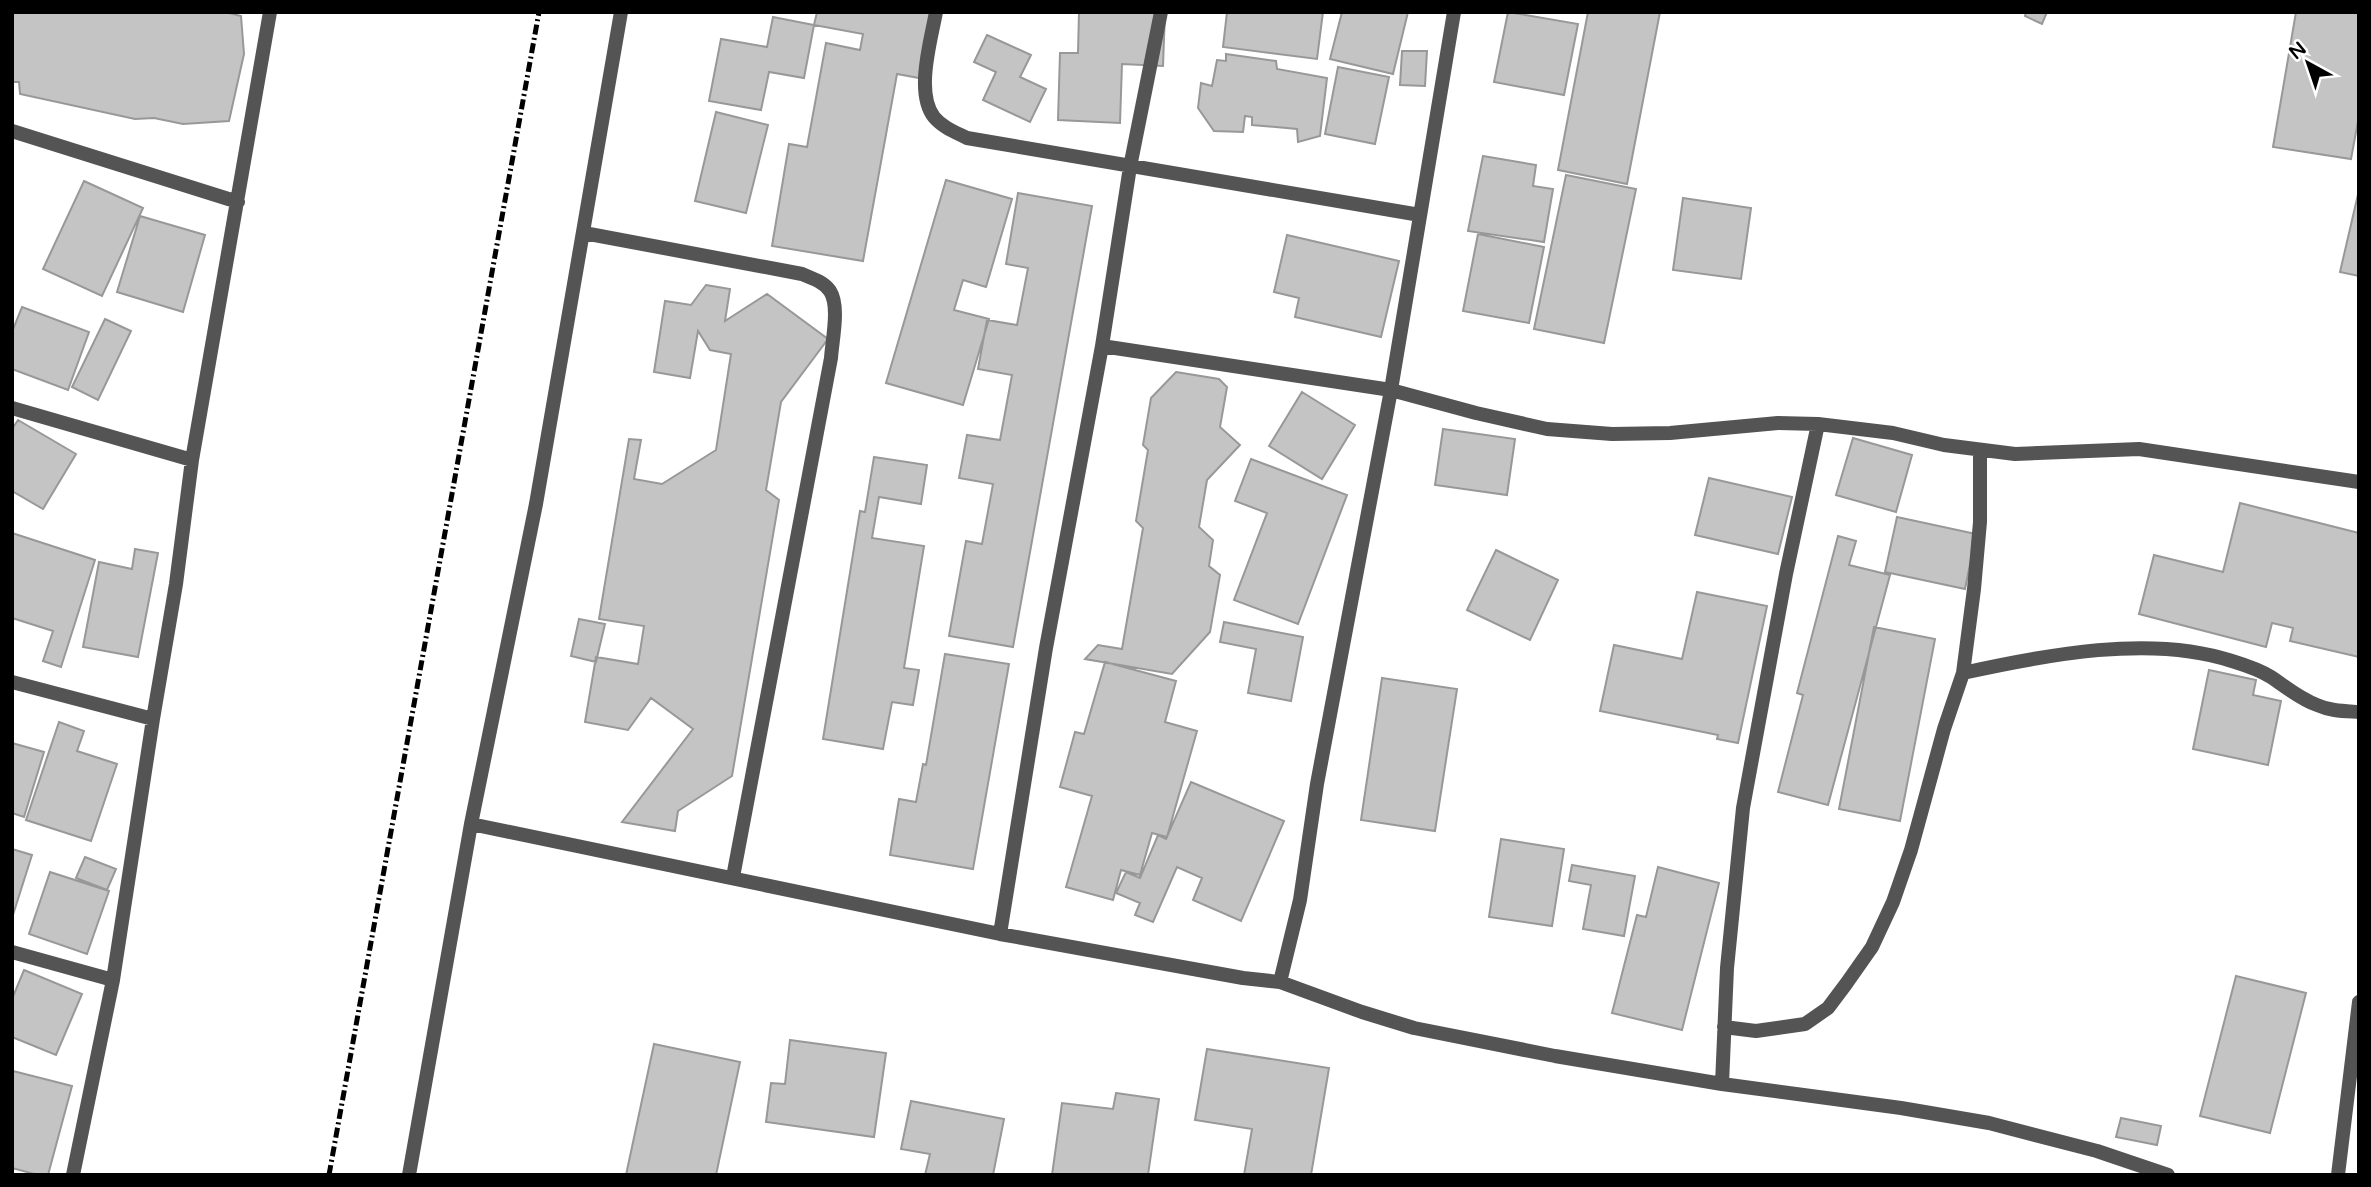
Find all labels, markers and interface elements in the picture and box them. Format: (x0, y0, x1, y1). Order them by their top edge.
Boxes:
north arrow (2273, 28, 2343, 98)
text: N (2285, 37, 2311, 64)

